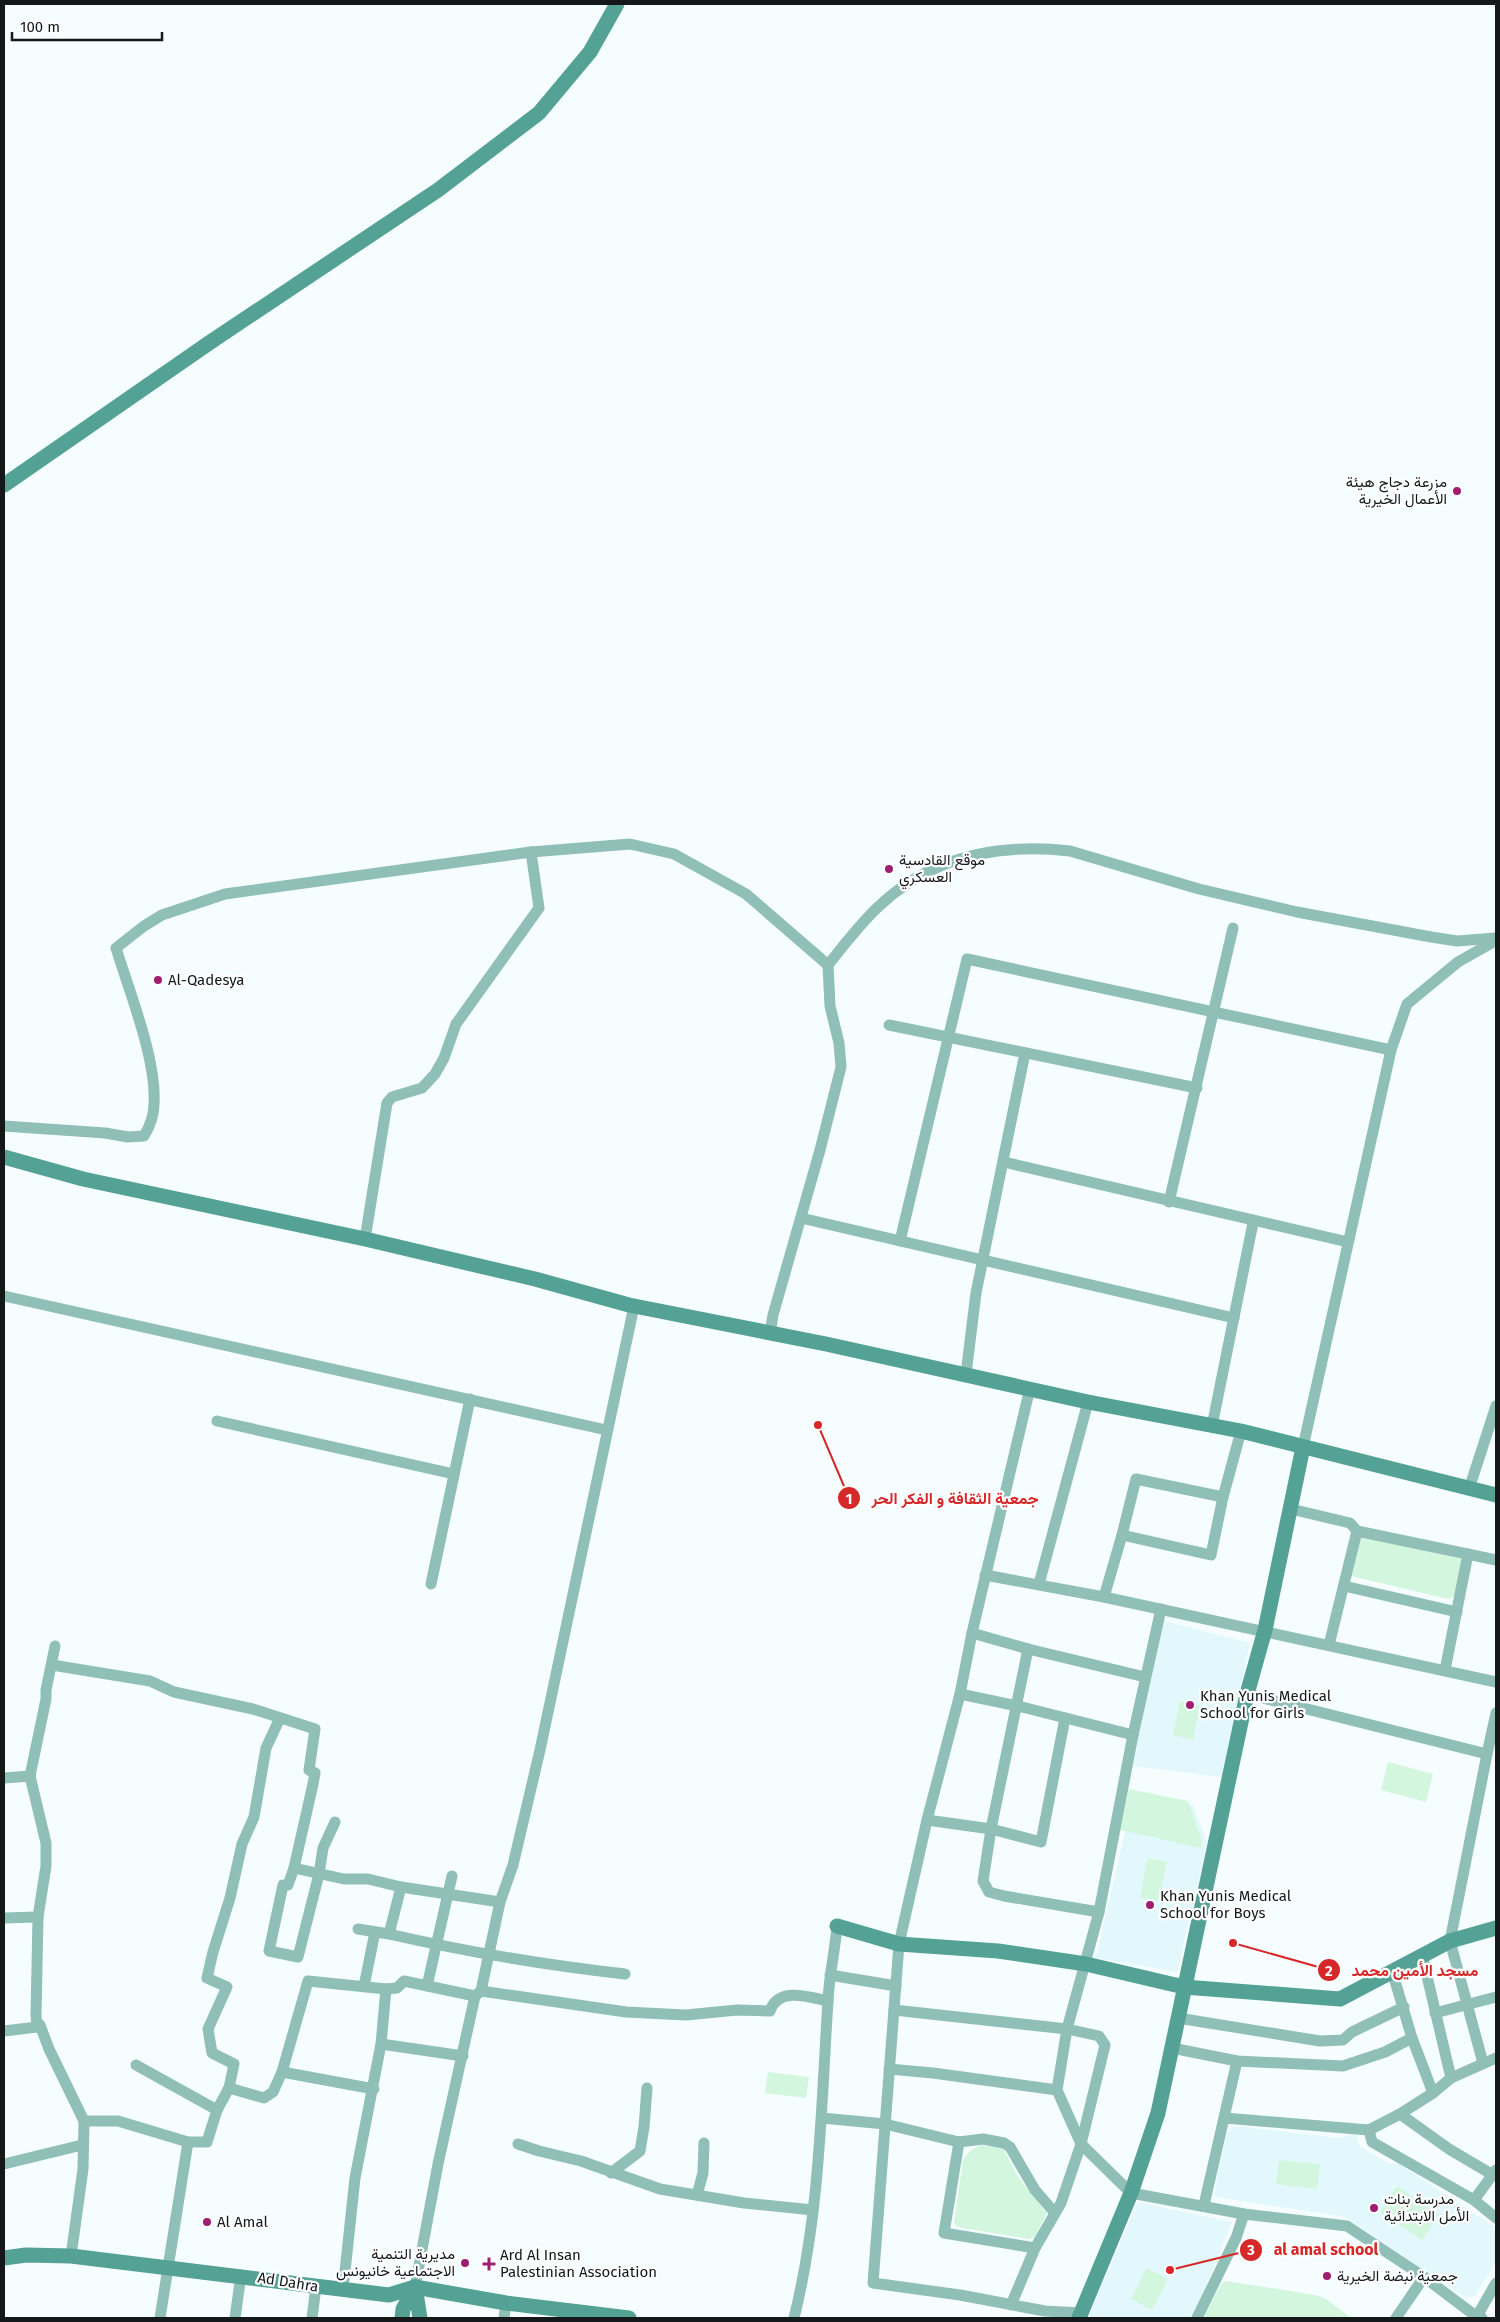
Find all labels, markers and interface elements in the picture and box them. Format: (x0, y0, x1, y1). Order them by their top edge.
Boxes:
scale bar (12, 10, 162, 42)
text: 100 m (20, 18, 60, 36)
place label: مزرعة دجاج هيئة الأعمال الخيرية (1346, 473, 1447, 508)
marker: مزرعة دجاج هيئة الأعمال الخيرية (1451, 485, 1463, 497)
place label: موقع القادسية العسكري (899, 851, 985, 890)
marker: موقع القادسية العسكري (883, 863, 895, 875)
place label: Al-Qadesya (168, 971, 244, 989)
marker: Al-Qadesya (152, 974, 164, 986)
callout: جمعية الثقافة و الفكر الحر (837, 1483, 1049, 1514)
text: جمعية الثقافة و الفكر الحر (870, 1489, 1039, 1509)
text: 1 (846, 1490, 852, 1508)
place label: Khan Yunis Medical School for Girls (1200, 1687, 1332, 1722)
marker: Khan Yunis Medical School for Girls (1184, 1699, 1196, 1711)
place label: Khan Yunis Medical School for Boys (1160, 1887, 1292, 1922)
marker: Khan Yunis Medical School for Boys (1144, 1899, 1156, 1911)
callout: مسجد الأمين محمد (1316, 1955, 1488, 1986)
text: مسجد الأمين محمد (1351, 1961, 1479, 1980)
text: 2 (1325, 1962, 1333, 1980)
place label: مدرسة بنات الأمل الابتدائية (1384, 2190, 1469, 2225)
marker: مدرسة بنات الأمل الابتدائية (1368, 2202, 1380, 2214)
place label: Al Amal (217, 2213, 268, 2231)
marker: Al Amal (201, 2216, 213, 2228)
callout: al amal school (1238, 2234, 1388, 2265)
text: al amal school (1274, 2240, 1379, 2259)
text: 3 (1246, 2241, 1255, 2259)
place label: مديرية التنمية الاجتماعية خانيونس (336, 2245, 455, 2281)
place label: Ard Al Insan Palestinian Association (500, 2246, 657, 2281)
marker: مديرية التنمية الاجتماعية خانيونس (459, 2257, 471, 2269)
marker: Ard Al Insan Palestinian Association (482, 2257, 496, 2271)
place label: جمعية نبضة الخيرية (1337, 2267, 1458, 2285)
street label: Ad Dahra (256, 2268, 320, 2296)
marker: جمعية نبضة الخيرية (1321, 2270, 1333, 2282)

